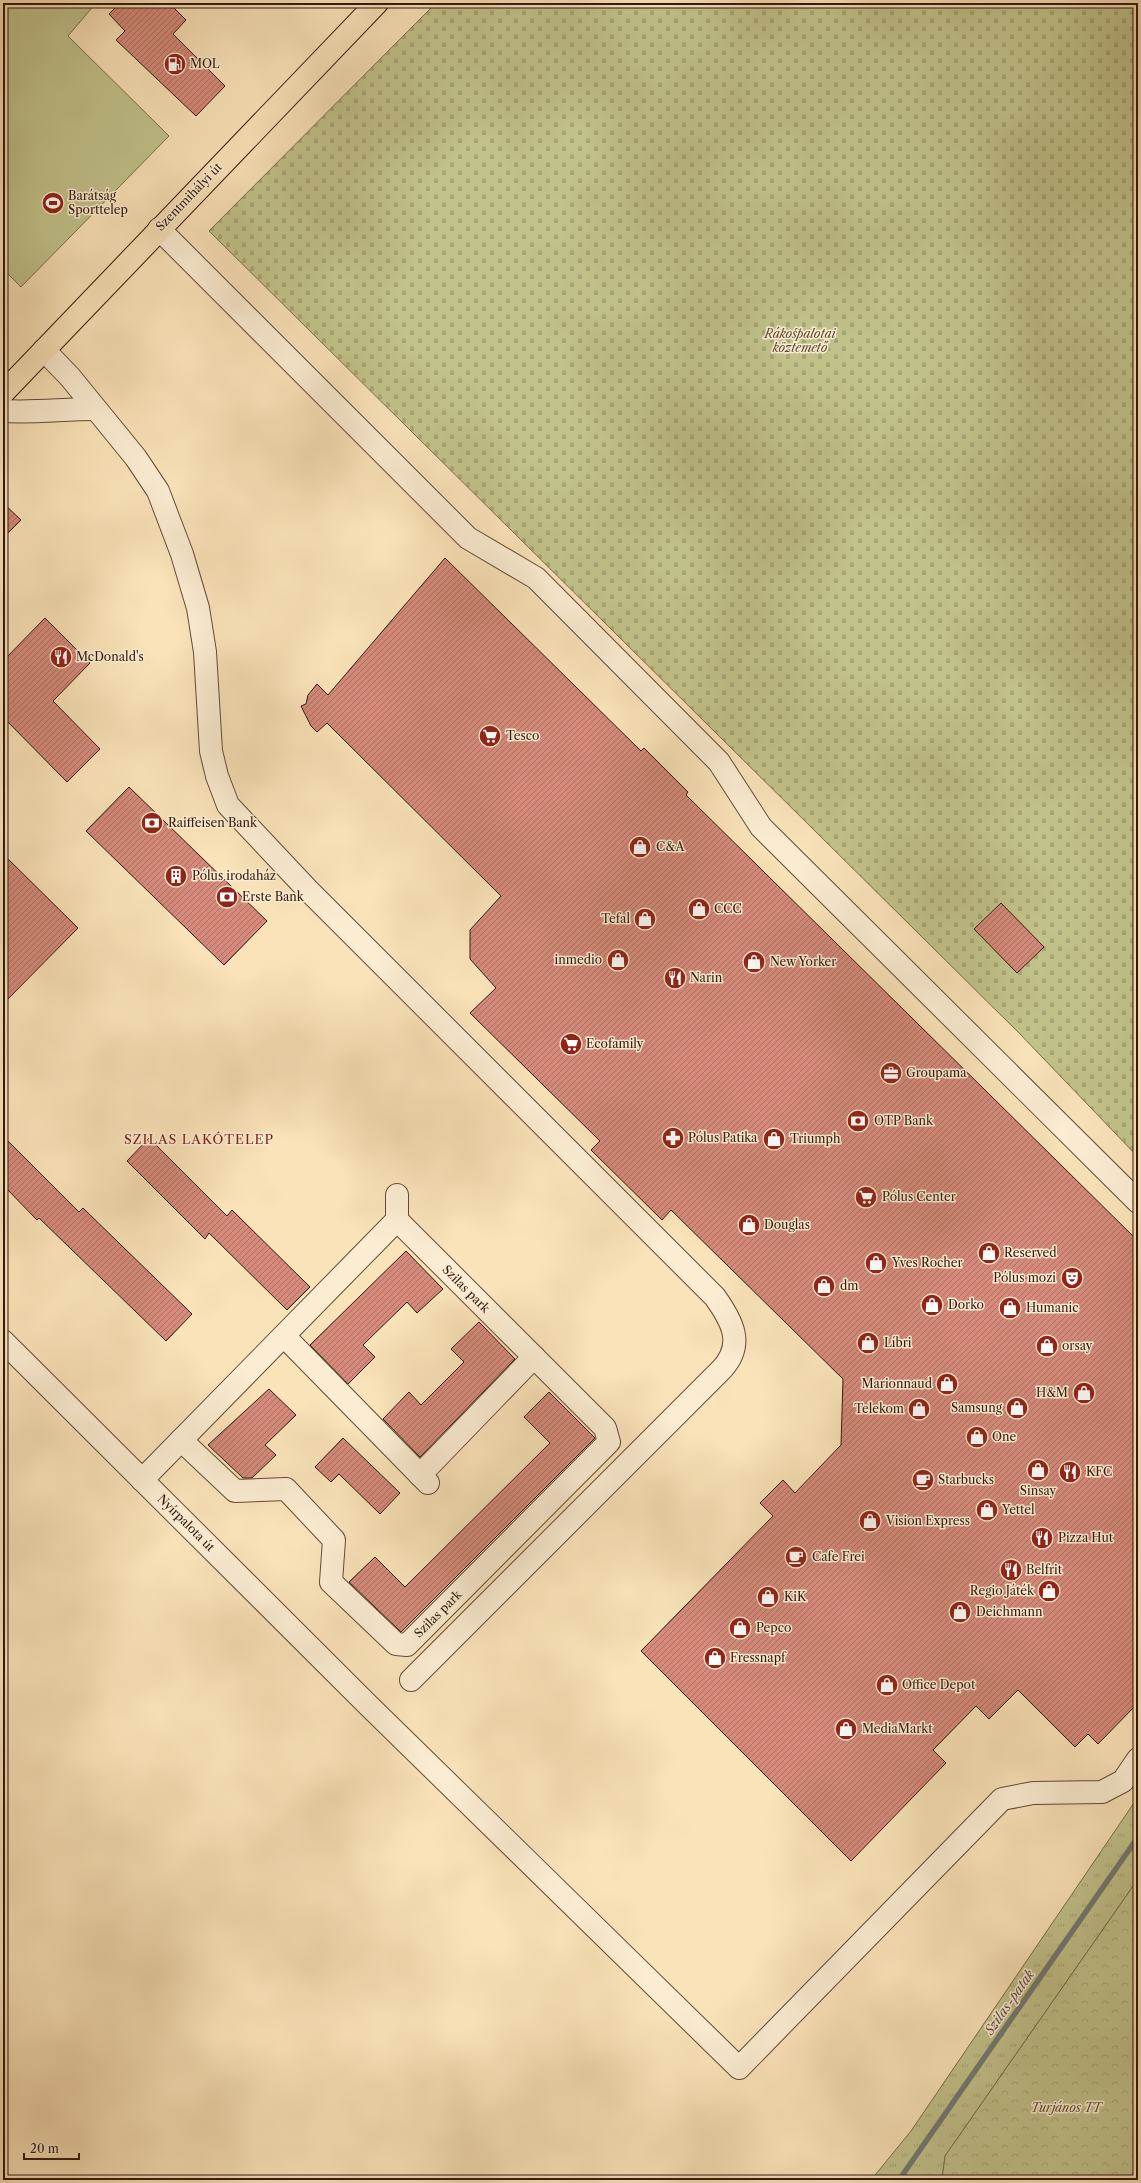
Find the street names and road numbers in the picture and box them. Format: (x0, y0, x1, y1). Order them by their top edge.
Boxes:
street label: Szentmihályi út (152, 159, 225, 234)
street label: Szilas park (439, 1262, 494, 1316)
street label: Nyírpalota út (155, 1491, 219, 1555)
street label: Szilas park (411, 1586, 465, 1641)

